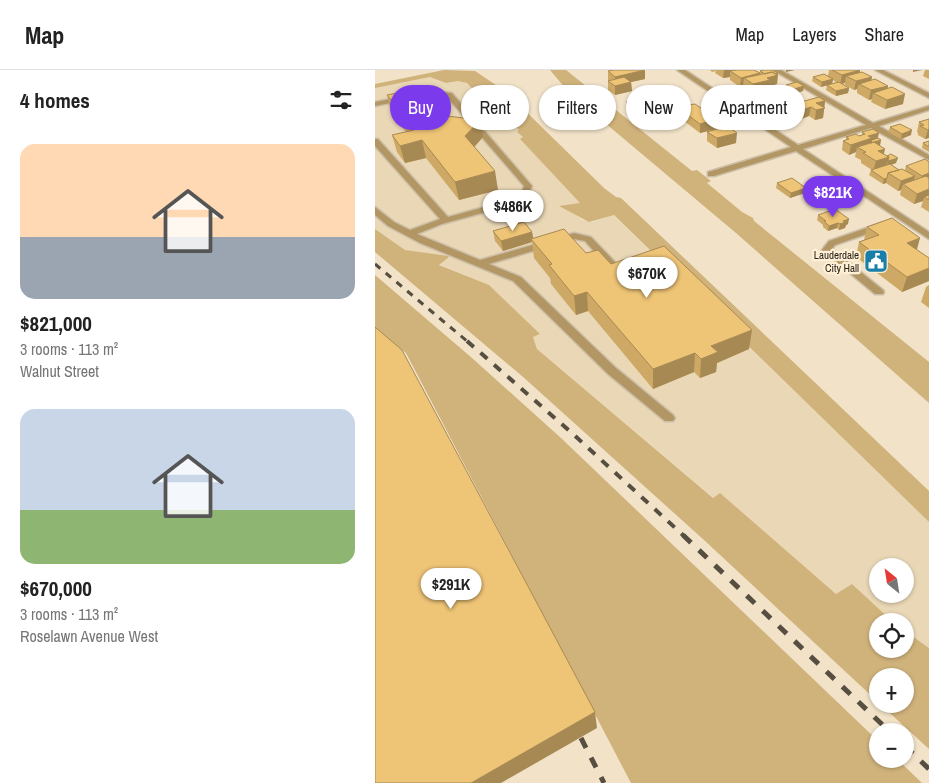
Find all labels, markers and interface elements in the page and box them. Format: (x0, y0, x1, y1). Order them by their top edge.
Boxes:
text: Map (25, 19, 64, 51)
text: Map (736, 22, 764, 47)
text: Layers (792, 22, 837, 47)
text: Share (865, 22, 904, 47)
chip: Buy (390, 85, 451, 130)
chip: Rent (461, 85, 529, 130)
chip: Filters (539, 85, 616, 130)
chip: New (626, 85, 691, 130)
chip: Apartment (701, 85, 805, 130)
text: 4 homes (20, 86, 90, 115)
icon: filters (327, 86, 355, 114)
icon: home (143, 176, 233, 266)
pin: $821K (798, 176, 868, 218)
text: $821K (814, 181, 852, 203)
pin: $486K (478, 190, 548, 232)
text: $486K (494, 195, 532, 217)
place label: Lauderdale City Hall (814, 248, 859, 275)
public building icon: Lauderdale City Hall (863, 248, 889, 274)
pin: $670K (612, 256, 682, 299)
text: $670K (628, 262, 666, 284)
text: $821,000 (20, 309, 92, 338)
text: 3 rooms · 113 m² (20, 338, 118, 360)
text: Walnut Street (20, 360, 99, 382)
icon: home (143, 441, 233, 531)
north arrow (869, 558, 914, 602)
map controls (869, 558, 914, 768)
pin: $291K (416, 568, 486, 610)
text: $291K (432, 573, 470, 595)
text: $670,000 (20, 574, 92, 603)
text: 3 rooms · 113 m² (20, 603, 118, 625)
button: locate (869, 613, 914, 658)
text: Roselawn Avenue West (20, 625, 158, 647)
button: + (869, 668, 914, 713)
button: − (869, 723, 914, 768)

